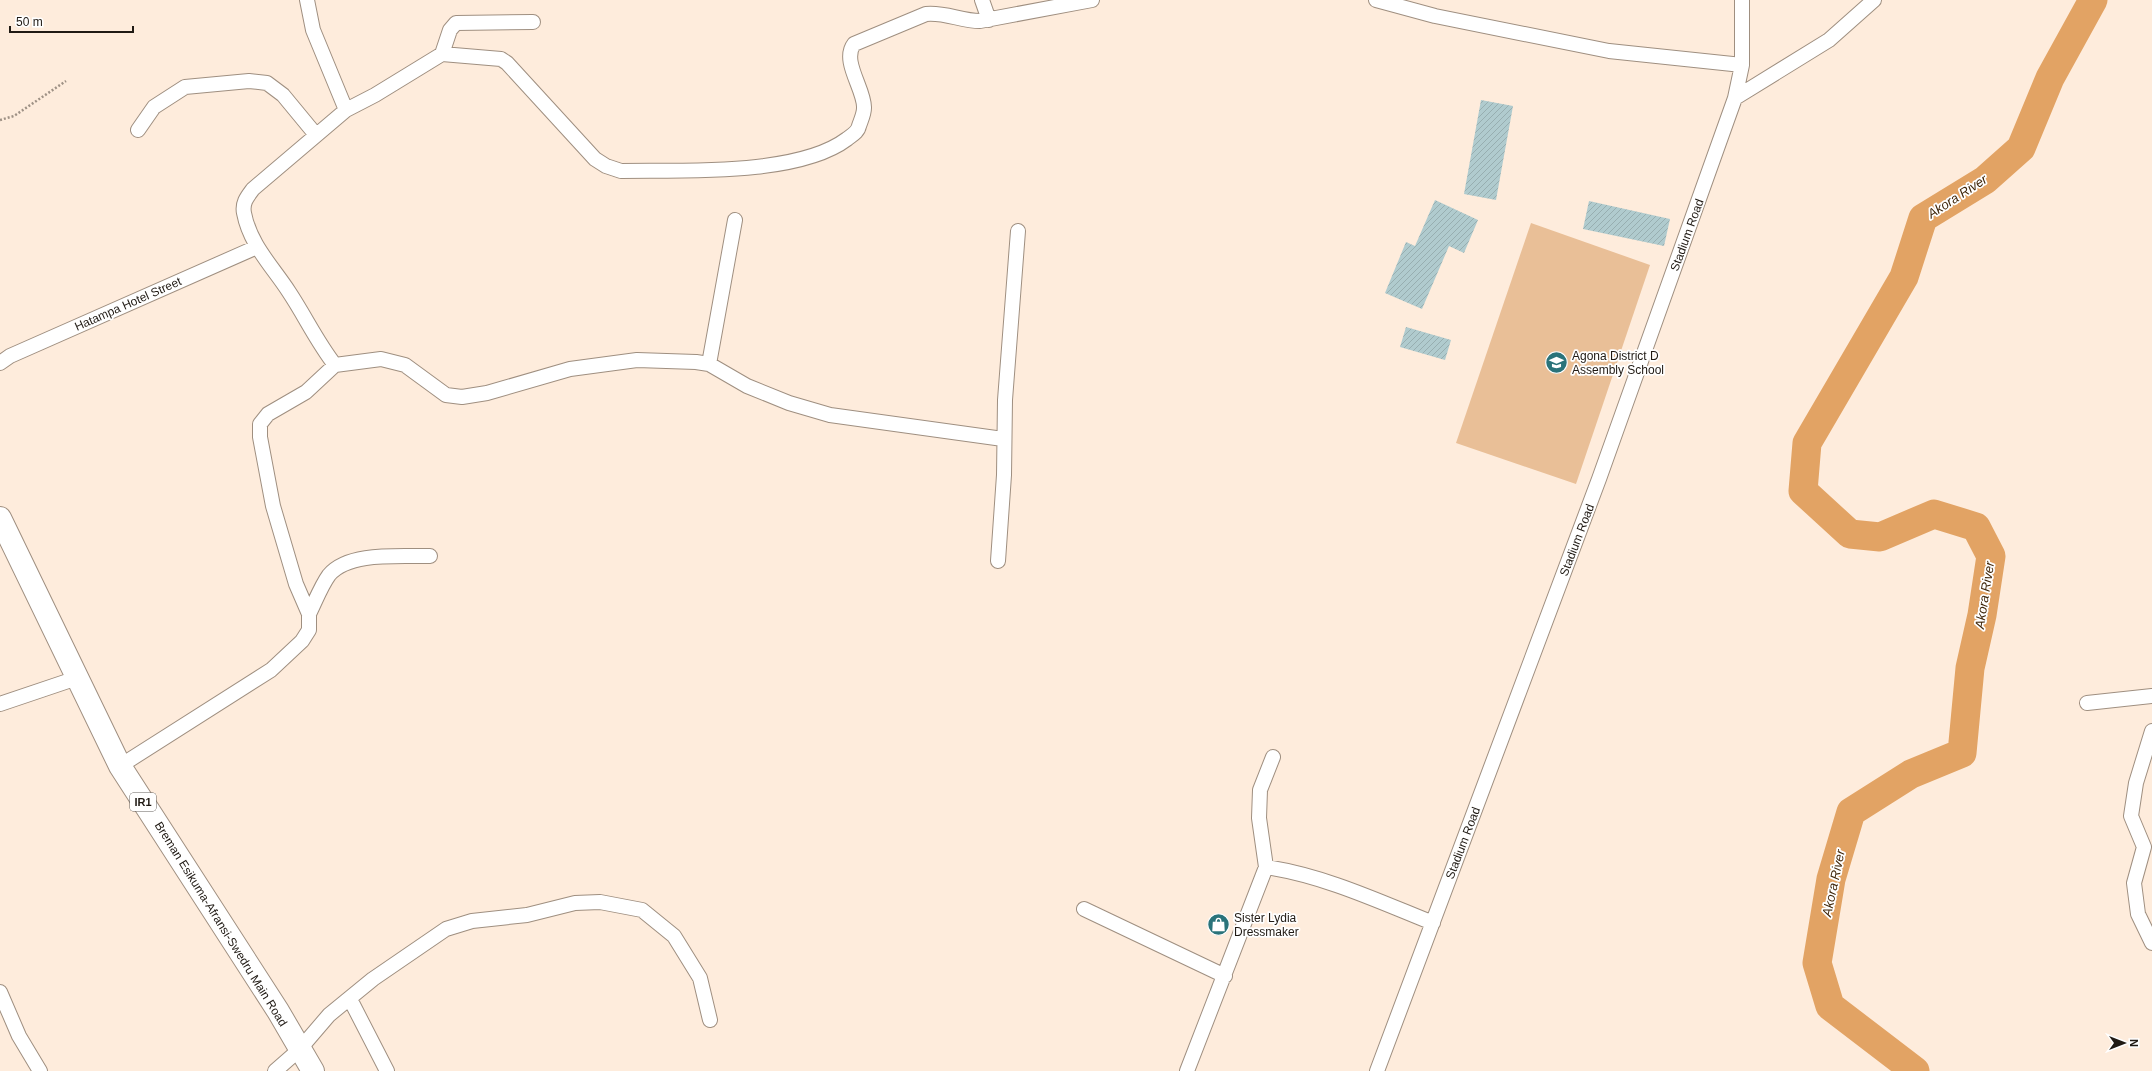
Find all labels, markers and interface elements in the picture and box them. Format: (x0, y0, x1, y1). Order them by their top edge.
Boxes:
scale bar (10, 8, 133, 34)
text: 50 m (16, 15, 43, 29)
water label: Akora River (1924, 171, 1990, 222)
street label: Stadium Road (1667, 197, 1707, 273)
street label: Hatampa Hotel Street (72, 274, 184, 334)
place label: Agona District D Assembly School (1572, 349, 1664, 377)
school or university icon: Agona District D Assembly School (1544, 350, 1570, 376)
street label: Stadium Road (1557, 502, 1597, 578)
water label: Akora River (1972, 560, 1997, 631)
road number: IR1 (130, 793, 156, 811)
street label: Stadium Road (1443, 805, 1483, 881)
street label: Breman Esikuma-Afransi-Swedru Main Road (152, 819, 290, 1029)
water label: Akora River (1819, 848, 1848, 919)
place label: Sister Lydia Dressmaker (1234, 911, 1299, 939)
shop icon: Sister Lydia Dressmaker (1206, 912, 1232, 938)
north arrow (2104, 1023, 2144, 1063)
text: N (2128, 1039, 2140, 1047)

